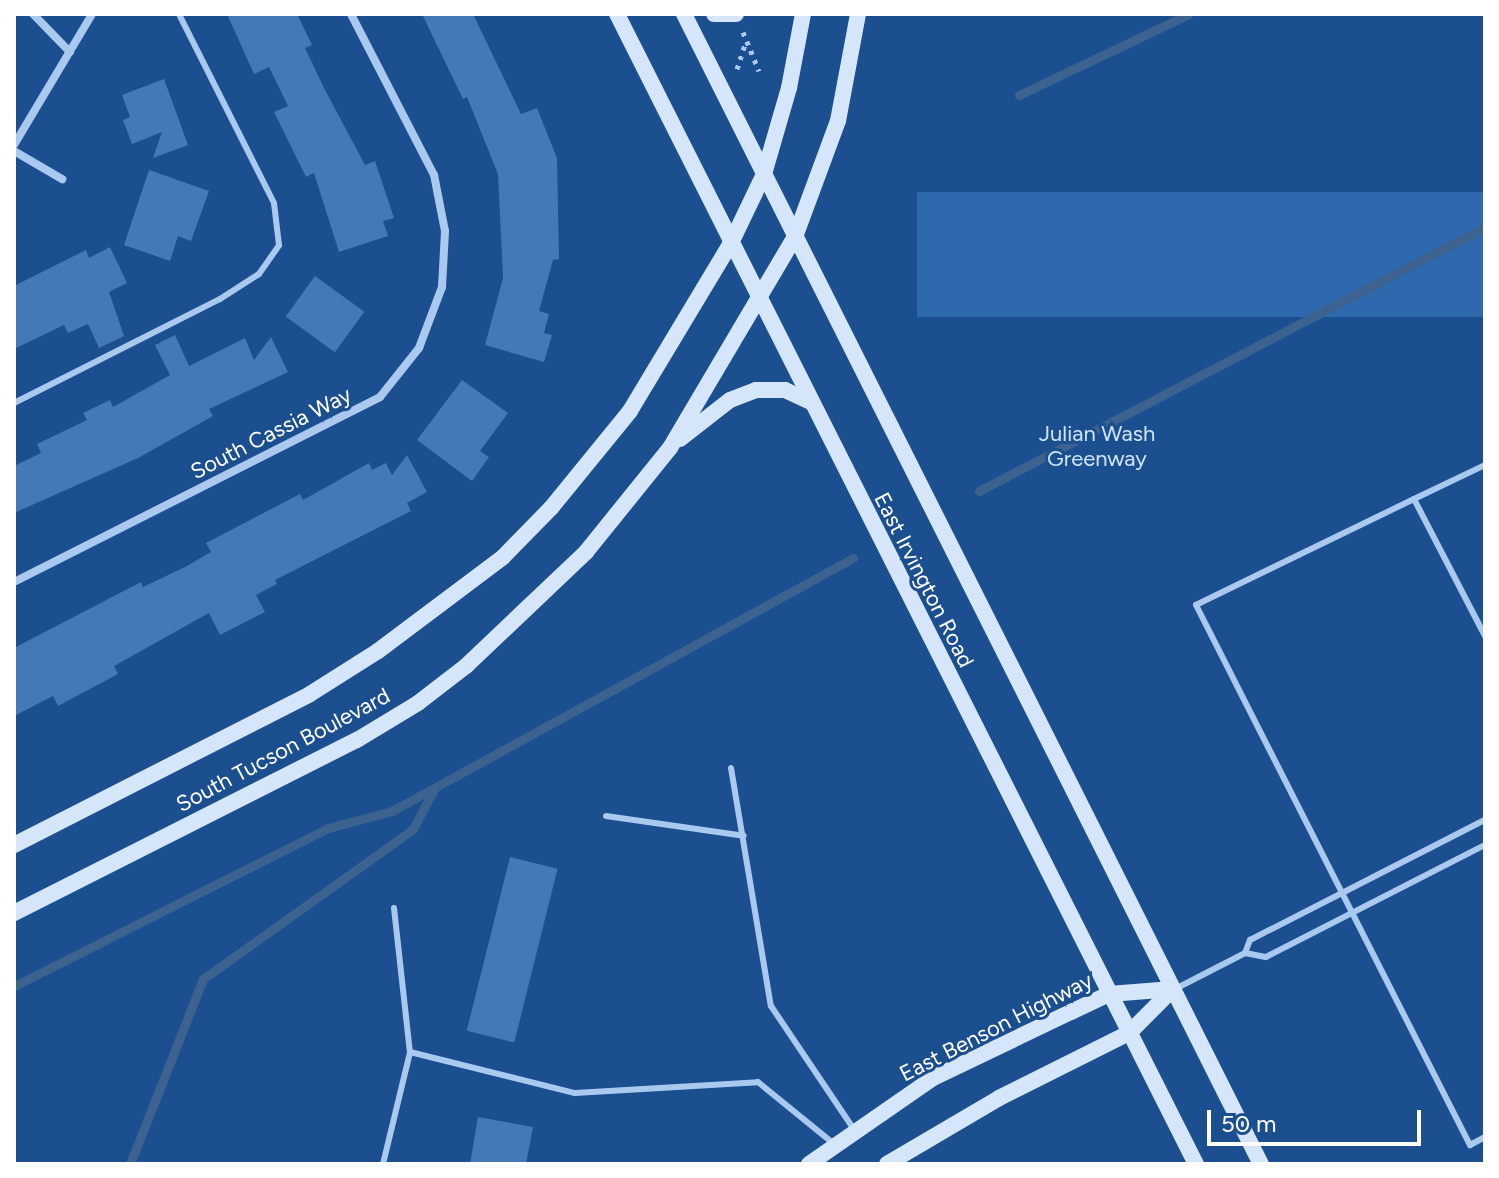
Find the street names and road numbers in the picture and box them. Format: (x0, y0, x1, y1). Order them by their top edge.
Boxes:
street label: South Cassia Way (186, 381, 356, 485)
street label: East Irvington Road (868, 488, 980, 672)
street label: South Tucson Boulevard (172, 682, 394, 818)
street label: East Benson Highway (895, 967, 1097, 1087)

